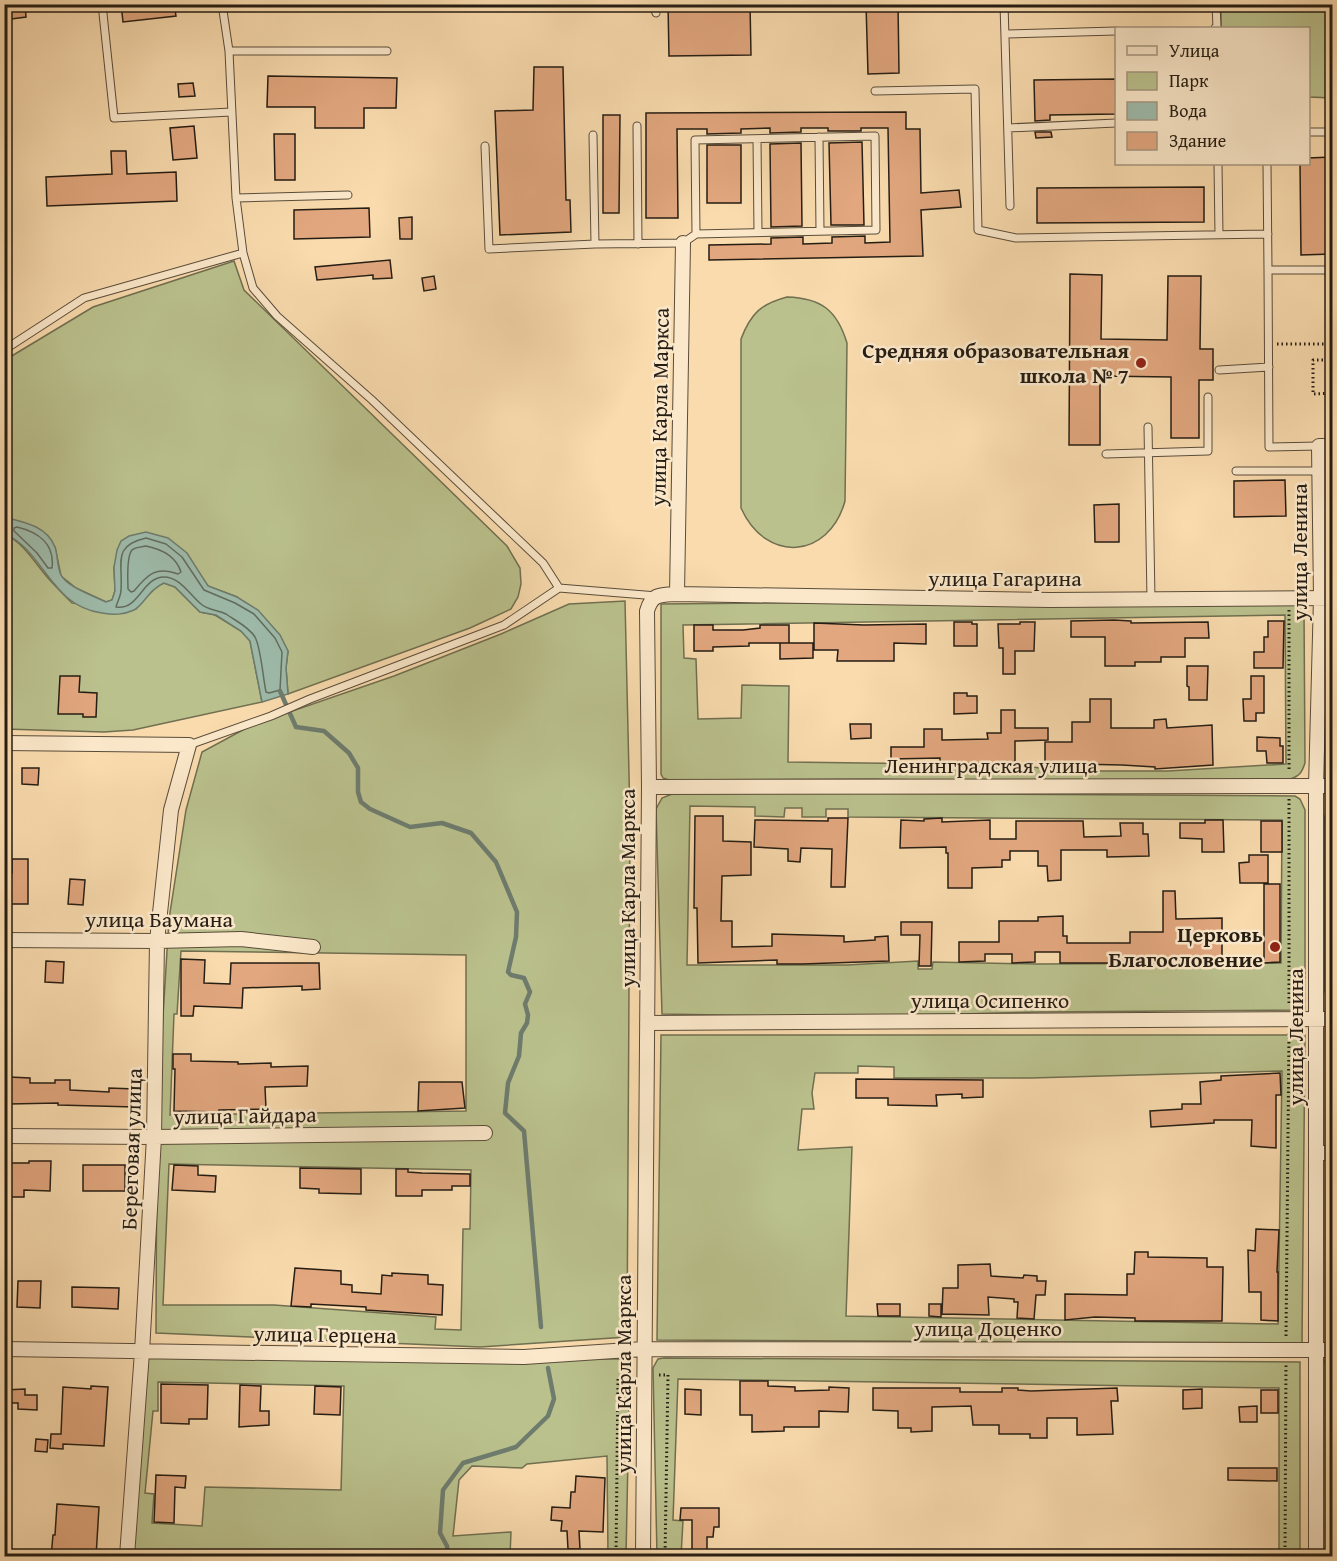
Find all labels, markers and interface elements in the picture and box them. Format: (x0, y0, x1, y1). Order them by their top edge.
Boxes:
legend (1115, 27, 1310, 165)
text: Улица (1169, 37, 1220, 64)
text: Парк (1169, 67, 1209, 94)
text: Вода (1169, 97, 1207, 124)
text: Здание (1169, 127, 1226, 154)
street label: улица Карла Маркса (641, 307, 677, 508)
place label: Средняя образовательная школа № 7 (862, 334, 1129, 391)
marker: Средняя образовательная школа № 7 (1134, 356, 1148, 370)
street label: улица Ленина (1283, 483, 1315, 622)
street label: улица Гагарина (927, 562, 1082, 594)
street label: Ленинградская улица (884, 749, 1098, 781)
street label: улица Карла Маркса (611, 788, 643, 988)
street label: улица Баумана (84, 903, 233, 935)
place label: Церковь Благословение (1108, 918, 1263, 975)
marker: Церковь Благословение (1268, 940, 1282, 954)
street label: улица Ленина (1279, 968, 1311, 1107)
street label: улица Осипенко (910, 984, 1069, 1016)
street label: Береговая улица (112, 1067, 150, 1231)
street label: улица Гайдара (172, 1098, 317, 1132)
street label: улица Карла Маркса (607, 1274, 639, 1474)
street label: улица Доценко (913, 1312, 1062, 1344)
street label: улица Герцена (252, 1317, 397, 1351)

